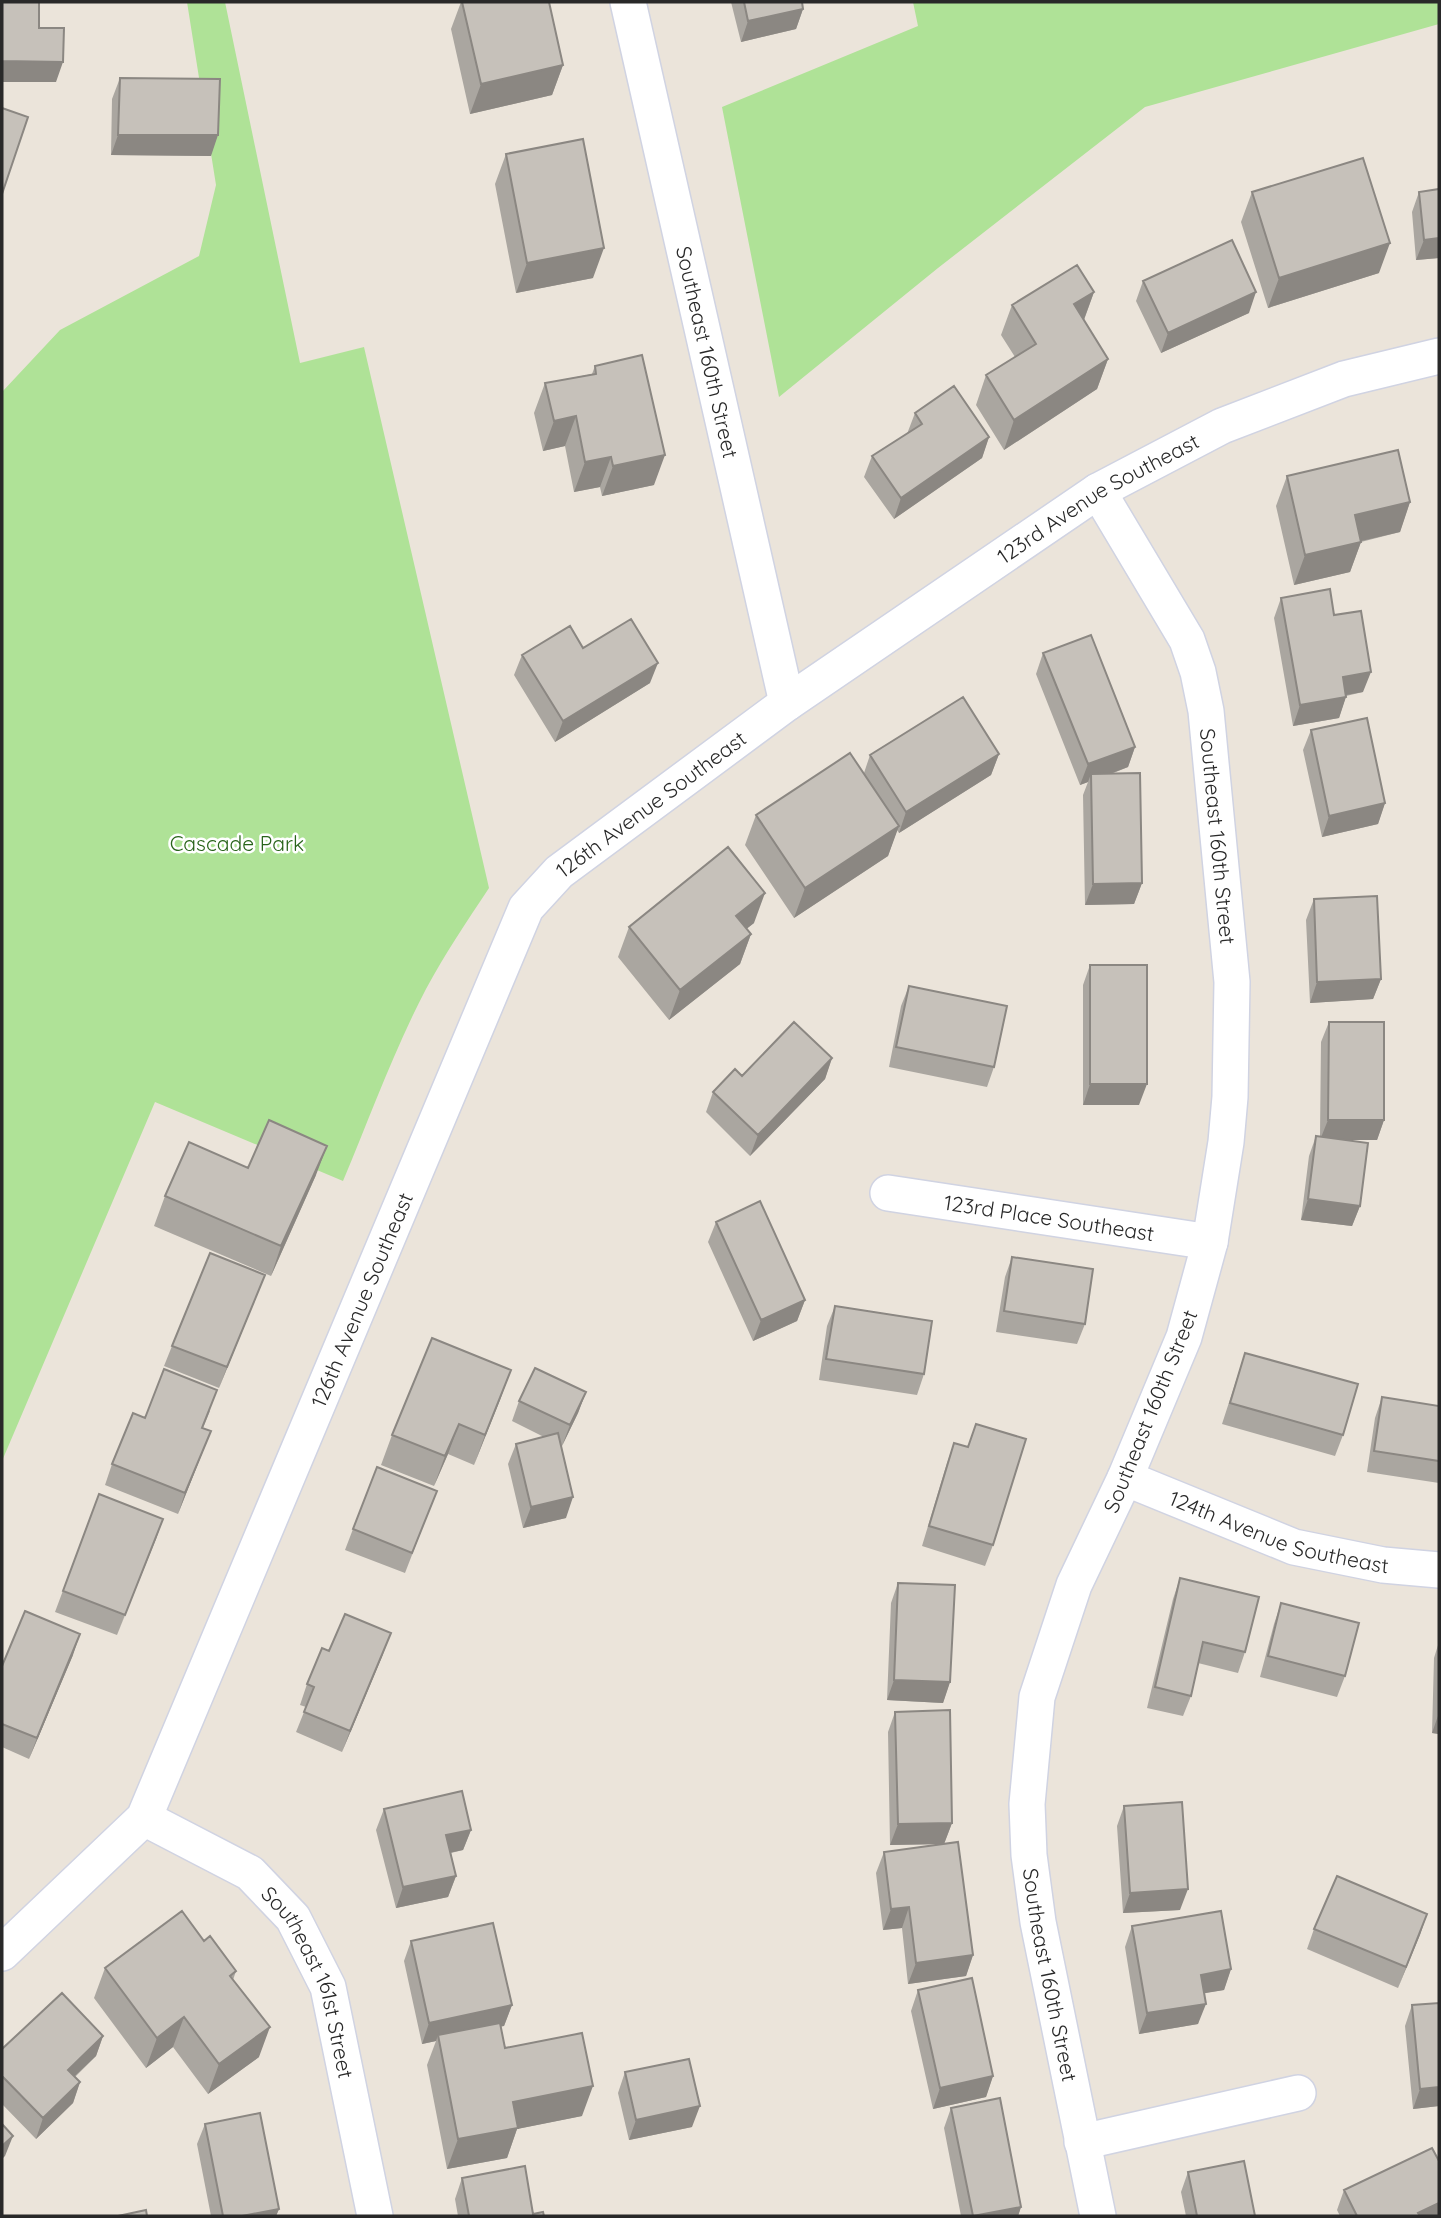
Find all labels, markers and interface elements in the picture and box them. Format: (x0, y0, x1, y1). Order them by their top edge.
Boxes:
street label: Southeast 160th Street (671, 244, 744, 461)
street label: 123rd Avenue Southeast (992, 428, 1203, 569)
street label: 126th Avenue Southeast (551, 725, 751, 883)
street label: Southeast 160th Street (1195, 727, 1241, 945)
park label: Cascade Park (170, 830, 304, 856)
street label: 126th Avenue Southeast (305, 1189, 418, 1411)
street label: 123rd Place Southeast (942, 1189, 1156, 1246)
street label: Southeast 160th Street (1097, 1306, 1203, 1516)
street label: 124th Avenue Southeast (1166, 1485, 1390, 1578)
street label: Southeast 160th Street (1018, 1867, 1083, 2084)
street label: Southeast 161st Street (256, 1880, 359, 2081)

